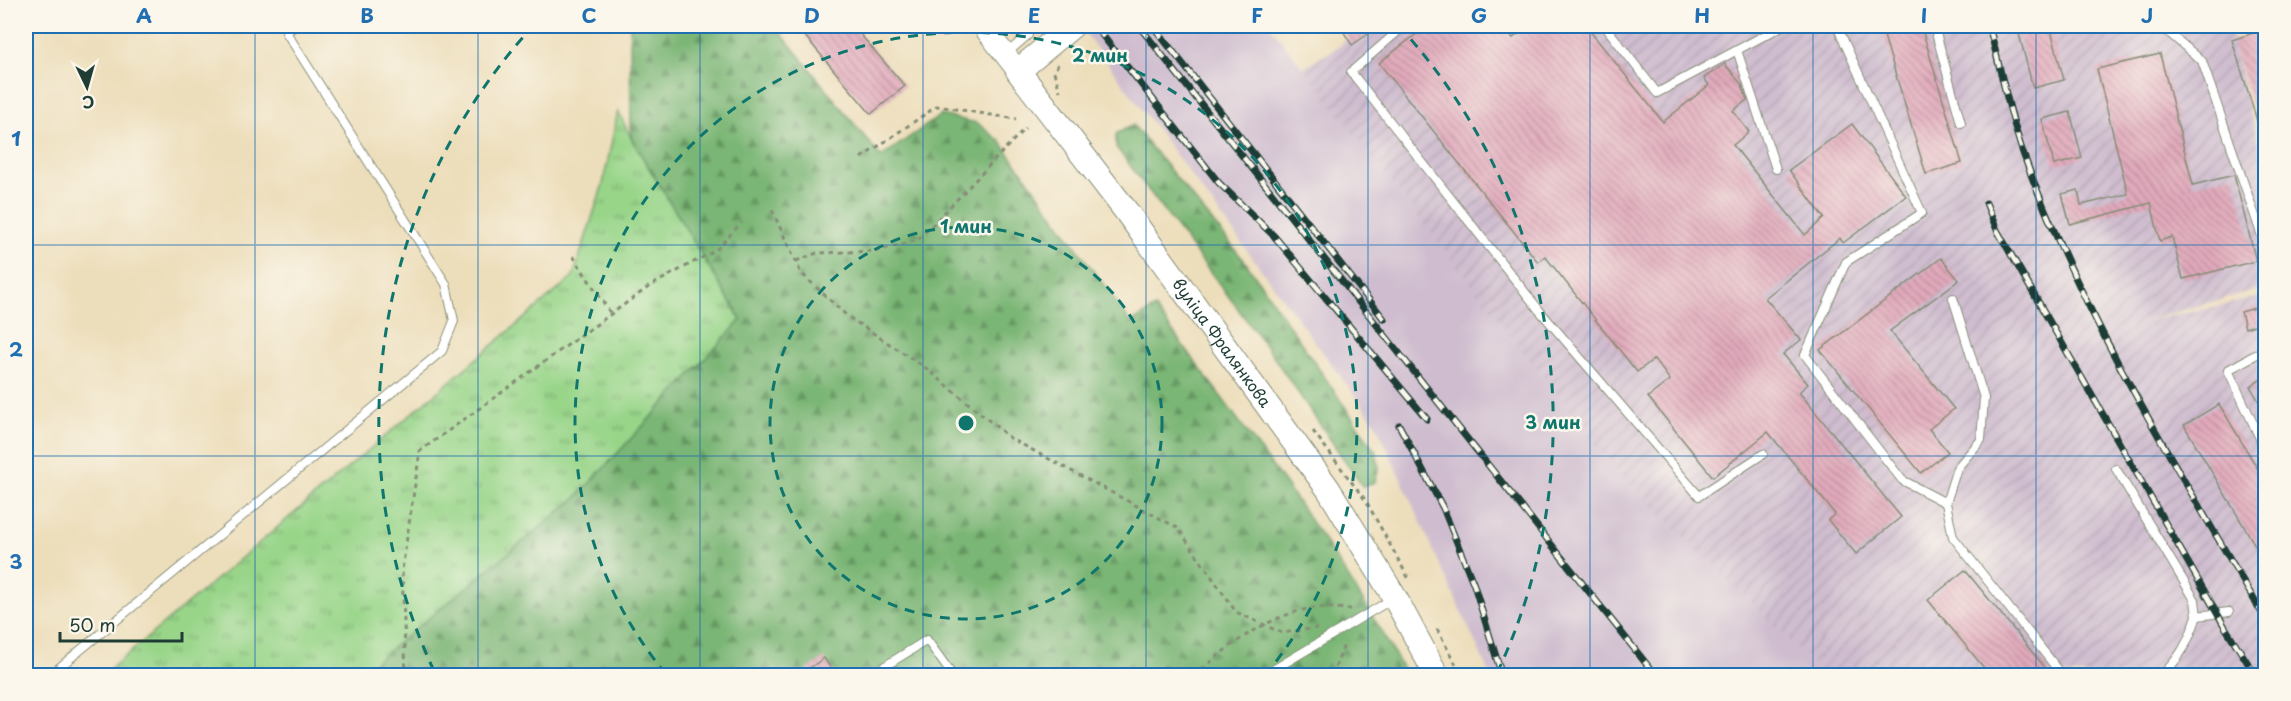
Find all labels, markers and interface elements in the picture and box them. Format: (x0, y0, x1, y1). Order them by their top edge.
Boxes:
text: A (136, 0, 152, 30)
text: B (360, 0, 374, 30)
text: C (581, 0, 597, 30)
text: D (804, 0, 820, 30)
text: E (1028, 0, 1040, 30)
text: F (1251, 0, 1263, 30)
text: G (1471, 0, 1487, 30)
text: H (1694, 0, 1710, 30)
text: I (1921, 0, 1927, 30)
text: J (2141, 0, 2153, 30)
text: 2 мин (1072, 41, 1128, 68)
north arrow (57, 57, 117, 117)
text: С (81, 90, 95, 115)
text: 1 (11, 123, 21, 153)
text: 1 мин (940, 212, 992, 239)
street label: вуліца Фралянкова (1167, 272, 1278, 412)
text: 2 (9, 334, 23, 364)
text: 3 мин (1525, 408, 1581, 435)
centre of rings (956, 413, 976, 433)
text: 3 (9, 546, 23, 576)
scale bar (60, 605, 182, 643)
text: 50 m (69, 611, 116, 638)

